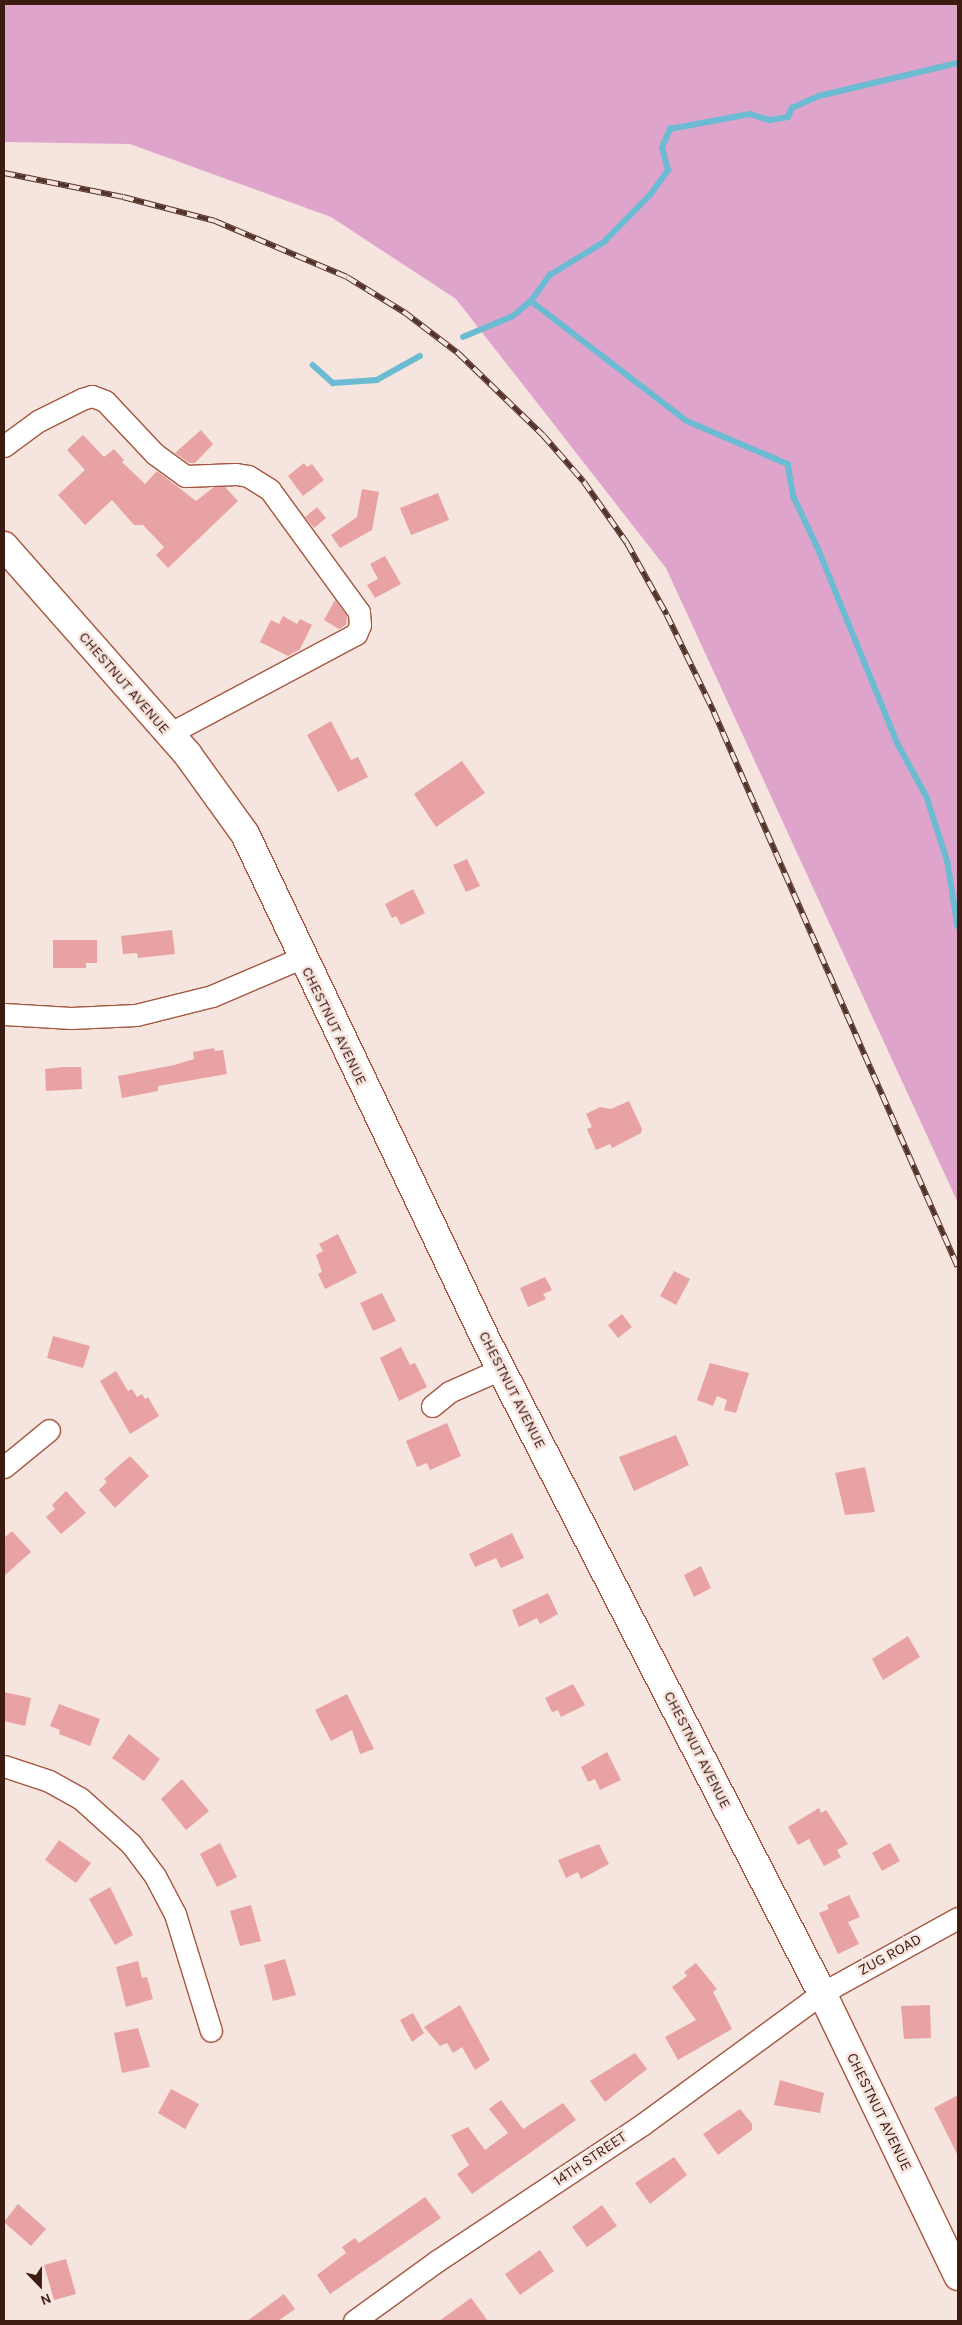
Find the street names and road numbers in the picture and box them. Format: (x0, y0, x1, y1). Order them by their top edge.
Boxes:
street label: CHESTNUT AVENUE (75, 628, 173, 738)
street label: CHESTNUT AVENUE (298, 964, 370, 1088)
street label: CHESTNUT AVENUE (475, 1328, 549, 1452)
street label: CHESTNUT AVENUE (660, 1688, 734, 1812)
street label: ZUG ROAD (855, 1930, 925, 1980)
street label: CHESTNUT AVENUE (843, 2050, 915, 2174)
street label: 14TH STREET (550, 2128, 630, 2190)

